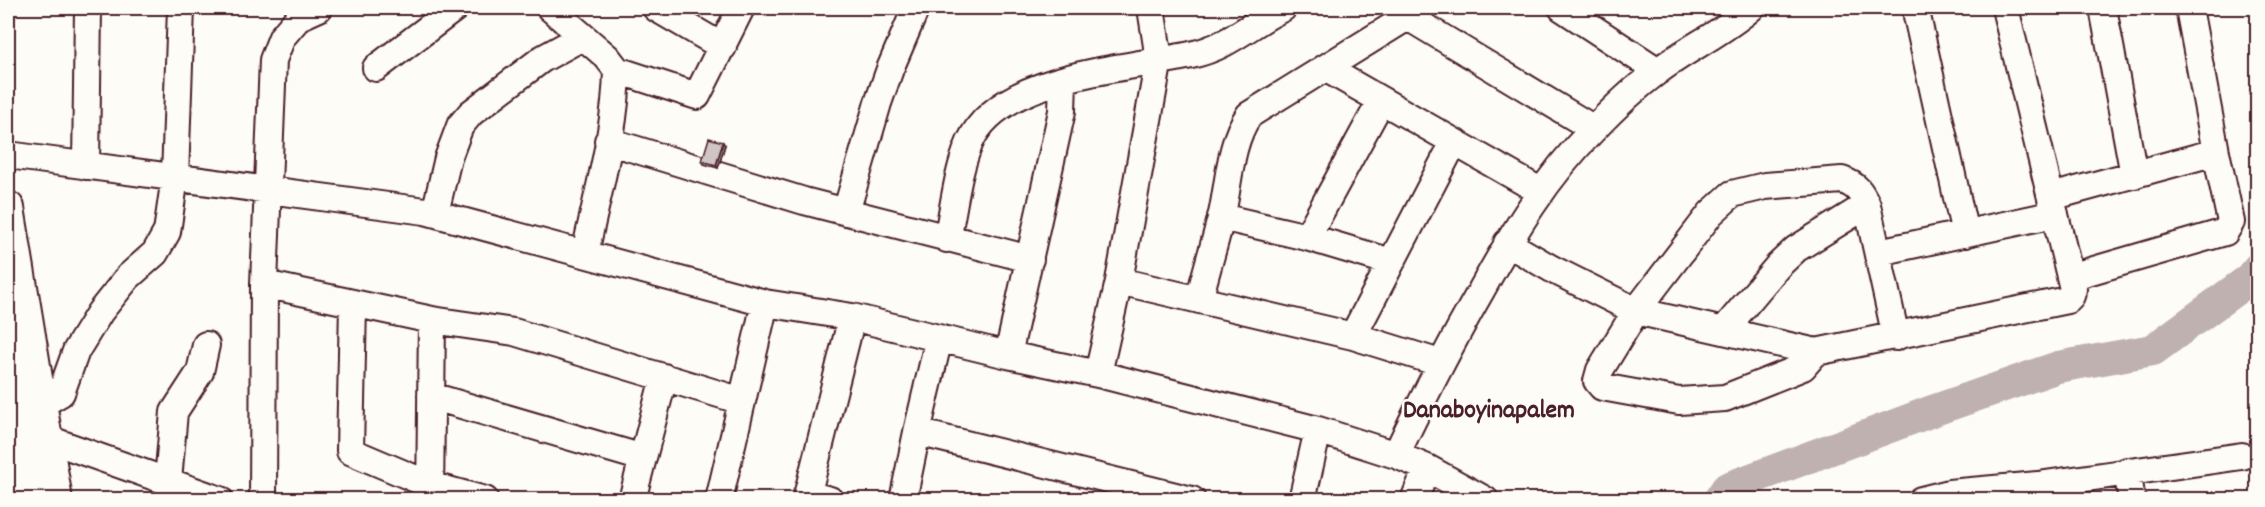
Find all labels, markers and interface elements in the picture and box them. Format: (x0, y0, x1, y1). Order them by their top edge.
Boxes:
district label: Danaboyinapalem (1403, 393, 1575, 430)

